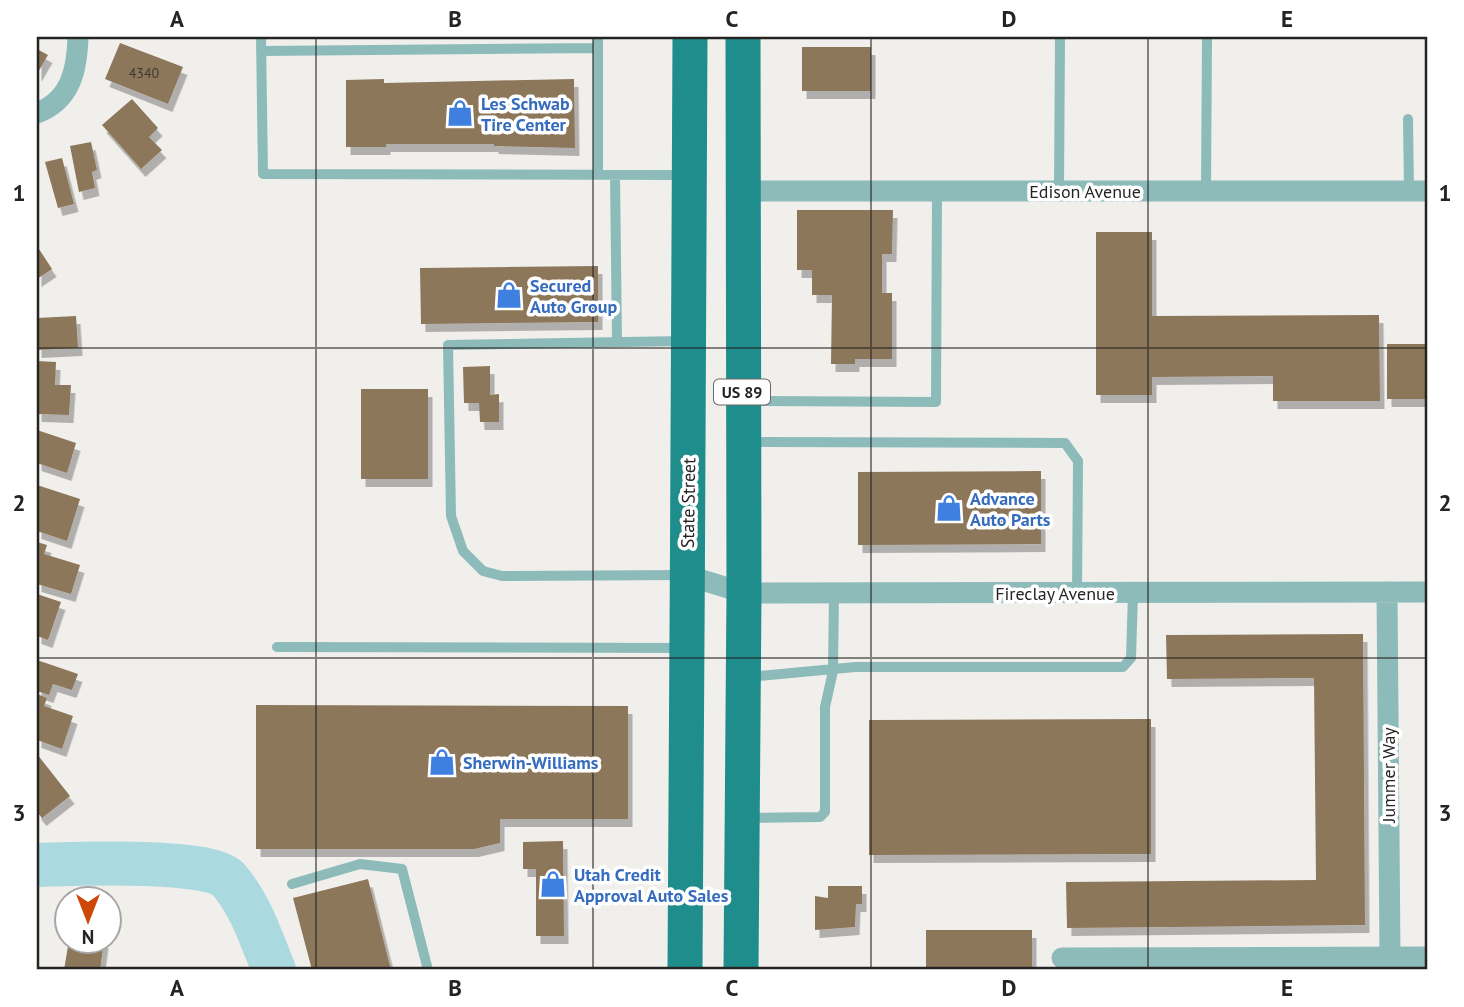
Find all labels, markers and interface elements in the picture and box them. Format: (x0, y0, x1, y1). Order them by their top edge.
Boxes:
text: A (170, 4, 184, 33)
text: B (448, 4, 462, 33)
text: C (726, 4, 739, 33)
text: D (1002, 4, 1016, 33)
text: E (1281, 4, 1293, 33)
house number: 4340 (129, 64, 160, 82)
place label: Les Schwab Tire Center (481, 92, 570, 136)
shop icon: Les Schwab Tire Center (445, 98, 475, 128)
text: 1 (12, 178, 26, 207)
text: 1 (1438, 178, 1452, 207)
street label: Edison Avenue (1029, 180, 1141, 203)
place label: Secured Auto Group (530, 274, 617, 318)
shop icon: Secured Auto Group (494, 280, 524, 310)
road number: US 89 (714, 380, 770, 404)
street label: State Street (676, 458, 700, 548)
place label: Advance Auto Parts (970, 487, 1051, 531)
text: 2 (12, 488, 26, 517)
text: 2 (1438, 488, 1452, 517)
shop icon: Advance Auto Parts (934, 493, 964, 523)
street label: Fireclay Avenue (995, 582, 1115, 605)
street label: Jummer Way (1377, 727, 1400, 824)
shop icon: Sherwin-Williams (427, 747, 457, 777)
place label: Sherwin-Williams (463, 751, 599, 774)
text: 3 (12, 798, 26, 827)
text: 3 (1438, 798, 1452, 827)
place label: Utah Credit Approval Auto Sales (574, 863, 729, 907)
shop icon: Utah Credit Approval Auto Sales (538, 869, 568, 899)
north arrow (52, 884, 122, 954)
text: N (82, 925, 94, 949)
text: A (170, 973, 184, 1002)
text: B (448, 973, 462, 1002)
text: C (726, 973, 739, 1002)
text: D (1002, 973, 1016, 1002)
text: E (1281, 973, 1293, 1002)

